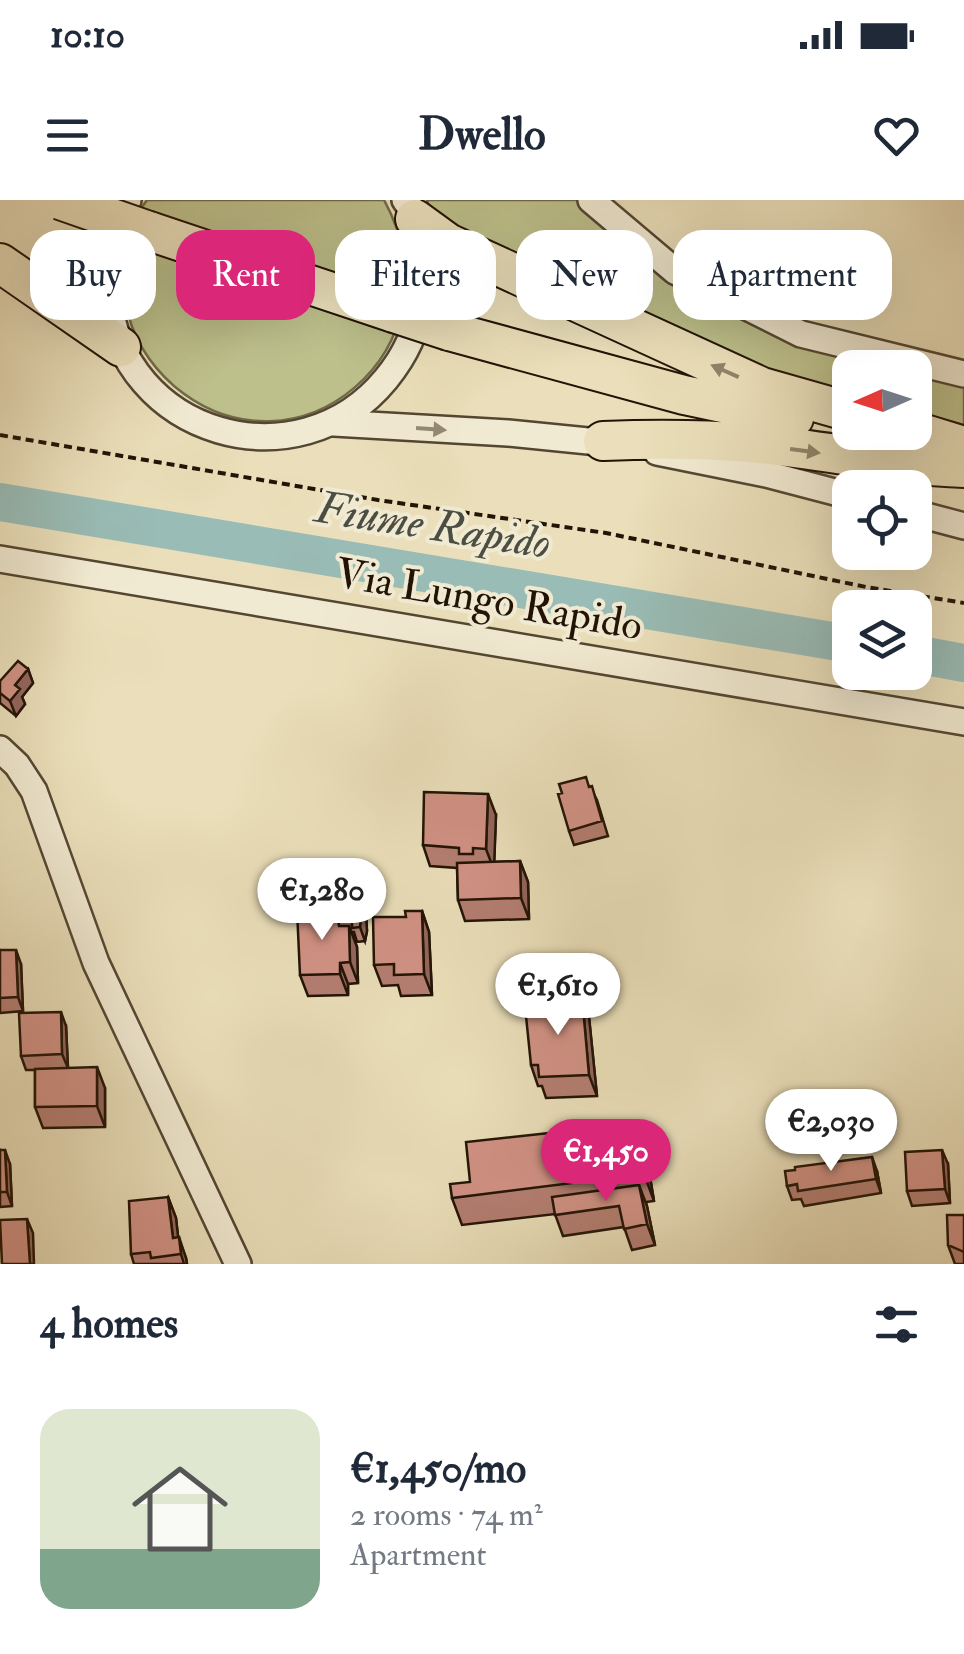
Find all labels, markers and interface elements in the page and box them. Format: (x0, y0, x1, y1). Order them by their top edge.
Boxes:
text: 10:10 (50, 11, 125, 59)
text: Dwello (418, 107, 546, 163)
icon: menu (40, 108, 95, 163)
icon: heart (869, 108, 924, 163)
chip: Buy (30, 230, 156, 320)
chip: Rent (176, 230, 315, 320)
chip: Filters (335, 230, 496, 320)
chip: New (516, 230, 653, 320)
chip: Apartment (673, 230, 892, 320)
north arrow (832, 350, 932, 450)
map controls (832, 350, 932, 690)
one-way arrow (710, 363, 740, 379)
one-way arrow (415, 421, 447, 437)
one-way arrow (789, 443, 821, 459)
button: locate (832, 470, 932, 570)
water label: Fiume Rapido (310, 479, 554, 572)
street label: Via Lungo Rapido (332, 547, 646, 653)
button: layers (832, 590, 932, 690)
pin: €1,280 (241, 858, 403, 943)
text: €1,280 (279, 870, 365, 910)
pin: €1,610 (477, 953, 639, 1038)
text: €1,610 (517, 965, 599, 1005)
pin: €2,030 (750, 1089, 912, 1174)
text: €2,030 (787, 1101, 875, 1141)
pin: €1,450 (525, 1119, 687, 1204)
text: €1,450 (563, 1131, 649, 1171)
icon: filters (869, 1297, 924, 1352)
text: 4 homes (40, 1298, 178, 1350)
text: €1,450/mo (350, 1443, 526, 1495)
icon: home (120, 1449, 240, 1569)
text: 2 rooms · 74 m² (350, 1495, 543, 1535)
text: Apartment (350, 1535, 487, 1575)

